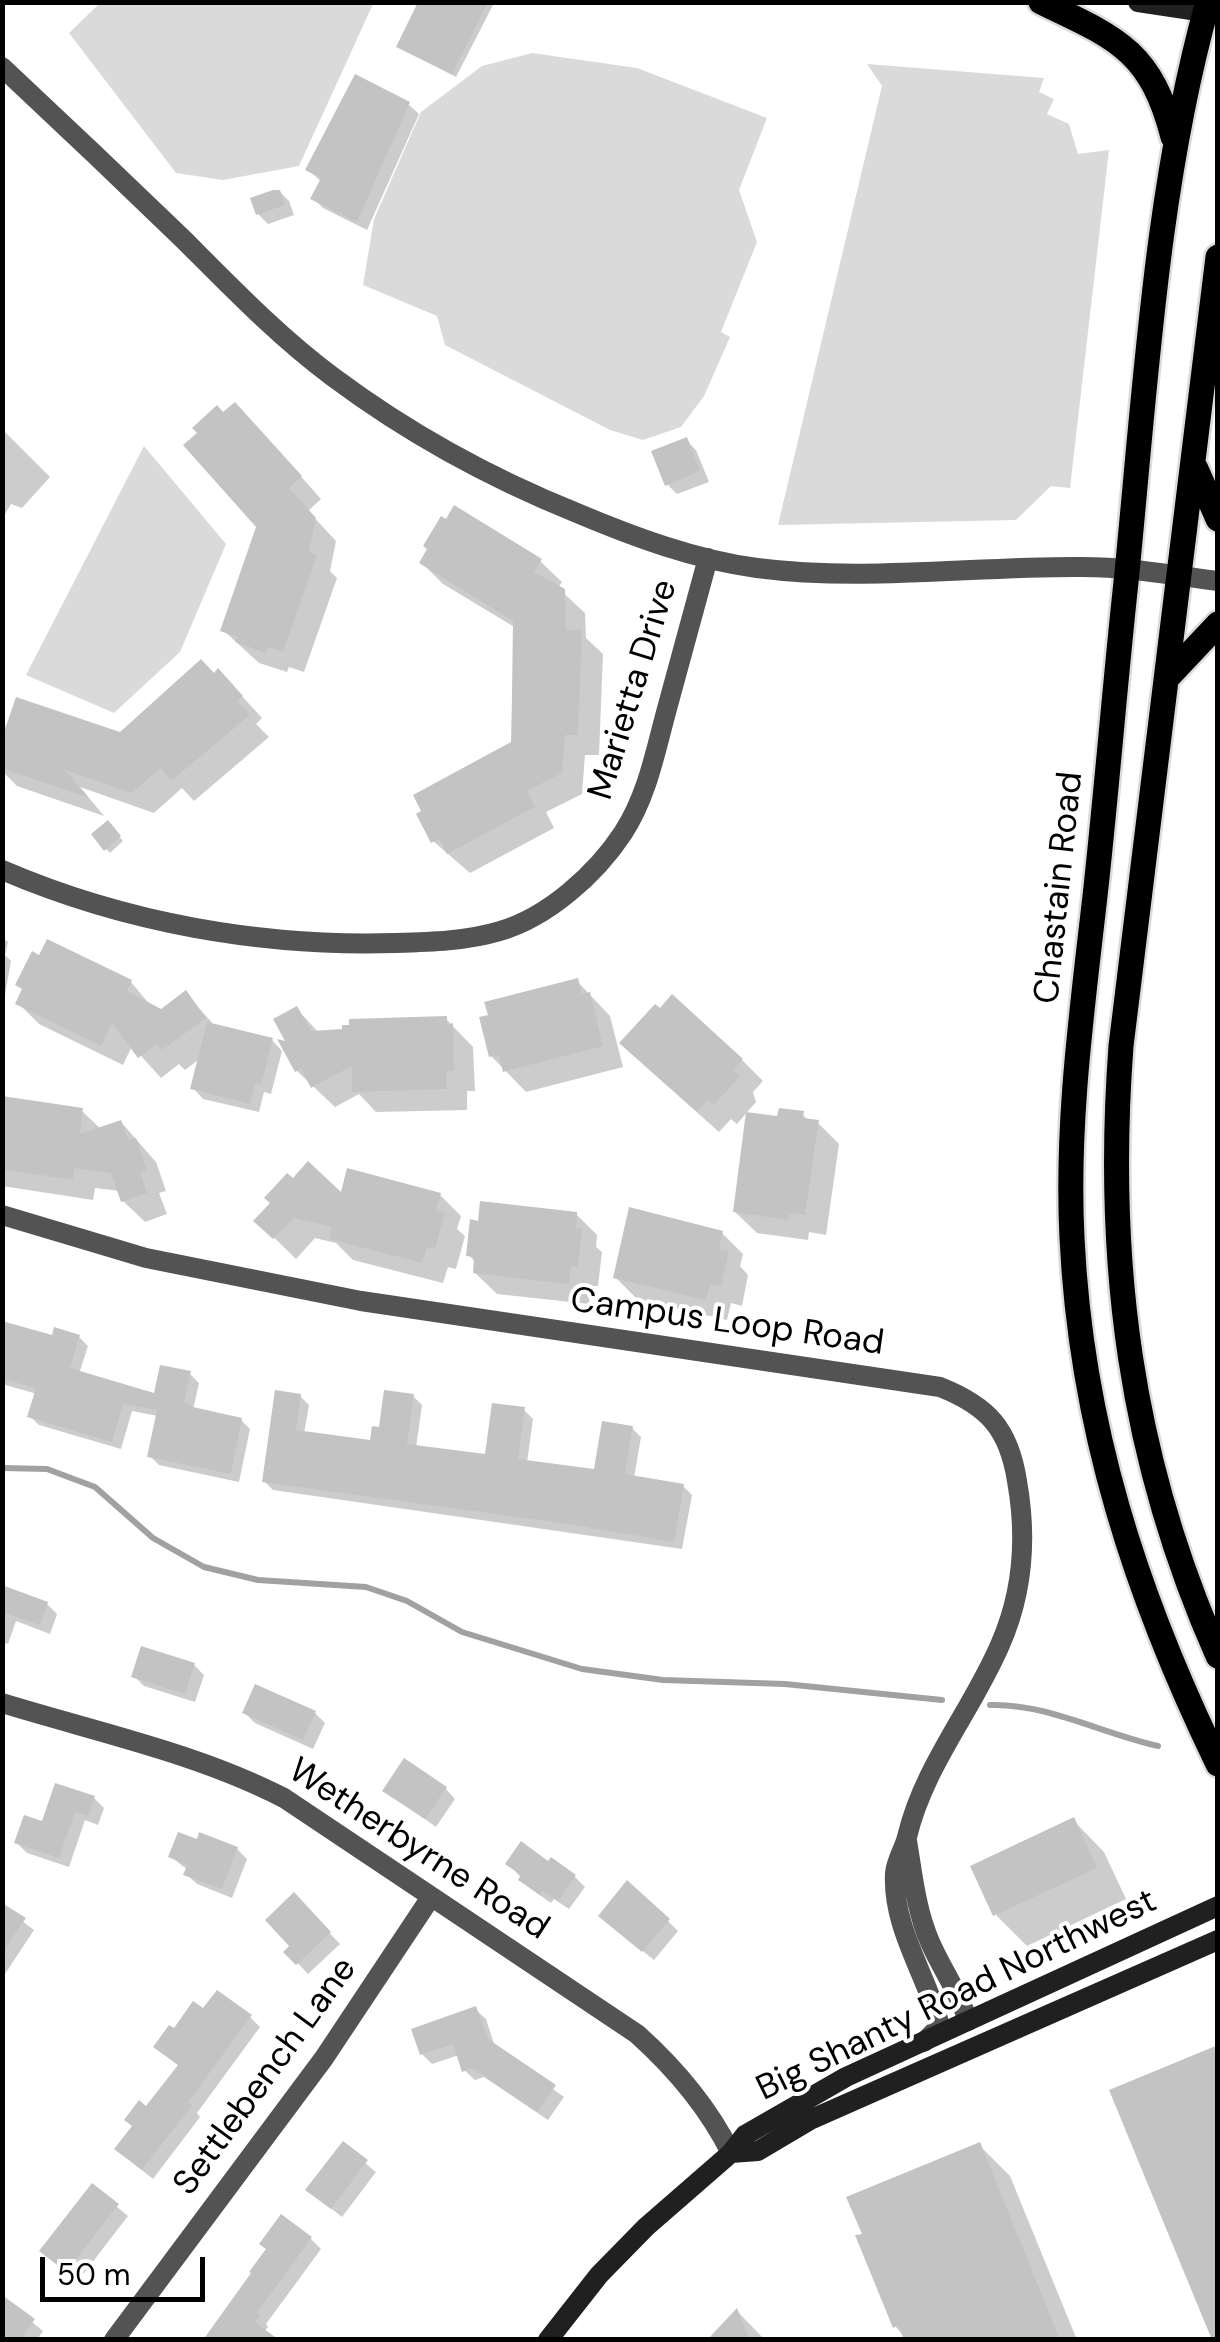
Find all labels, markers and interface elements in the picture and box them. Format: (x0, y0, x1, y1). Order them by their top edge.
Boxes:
street label: Marietta Drive (581, 575, 687, 805)
street label: Chastain Road (1027, 770, 1093, 1006)
street label: Campus Loop Road (568, 1280, 886, 1366)
street label: Wetherbyrne Road (280, 1750, 556, 1950)
street label: Big Shanty Road Northwest (750, 1881, 1164, 2111)
street label: Settlebench Lane (166, 1950, 366, 2204)
scale bar (45, 2237, 210, 2299)
text: 50 m (57, 2255, 131, 2294)

